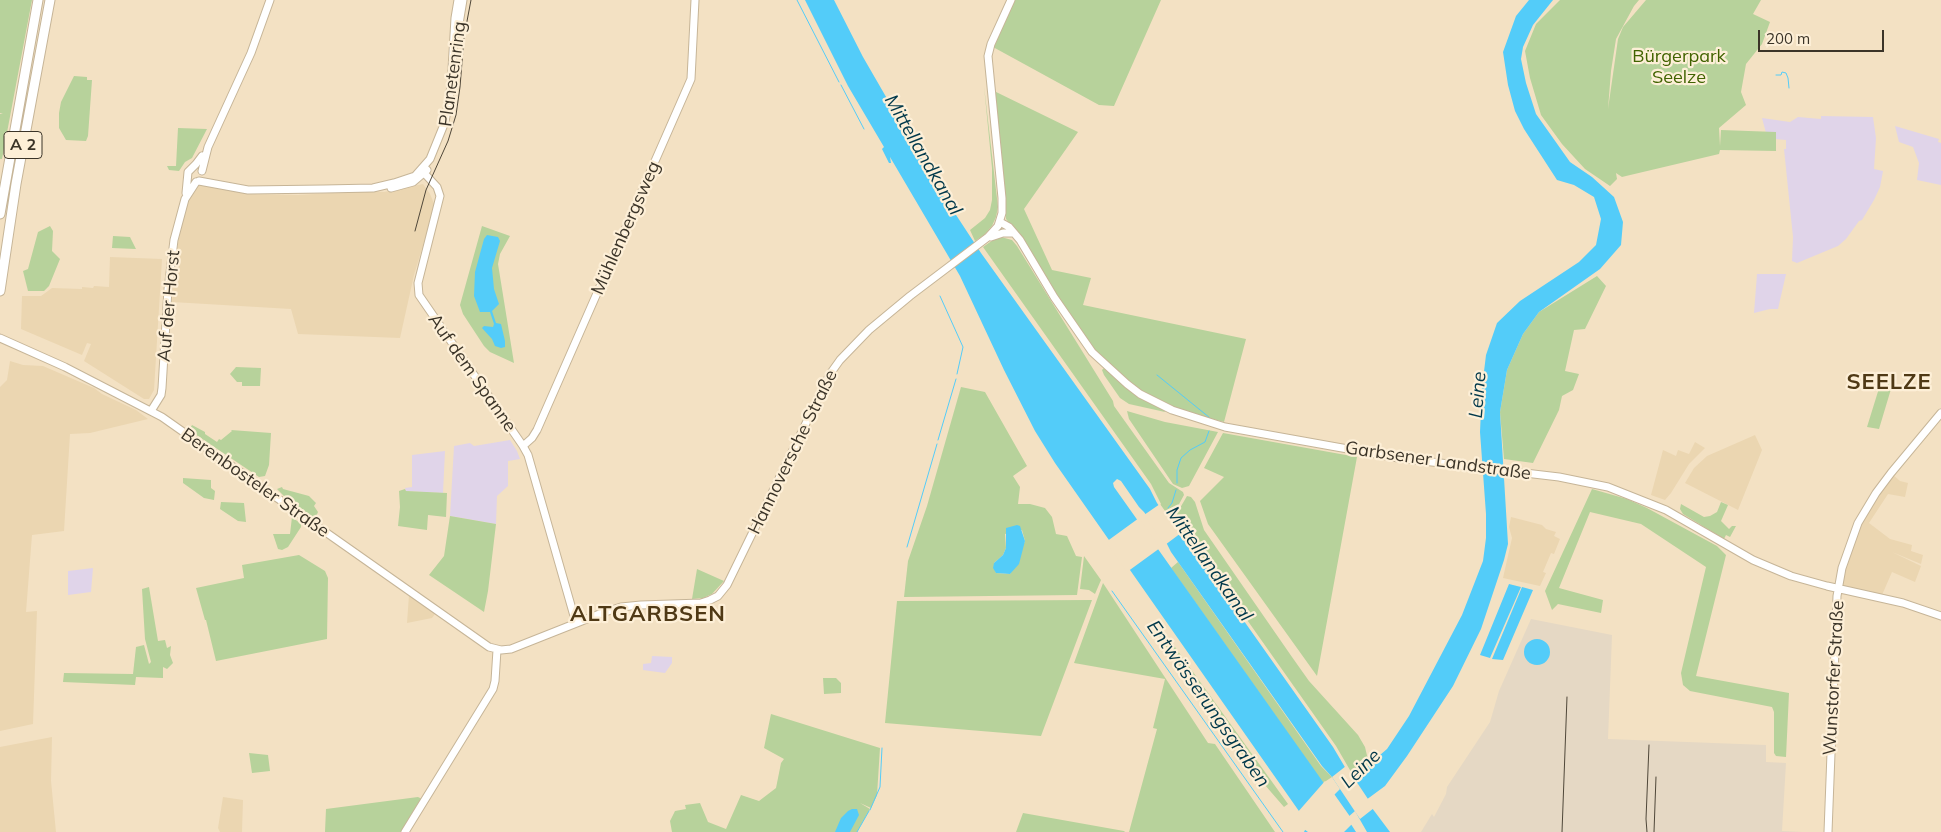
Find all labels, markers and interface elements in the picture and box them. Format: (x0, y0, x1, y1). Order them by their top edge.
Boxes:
street label: Planetenring (435, 20, 471, 128)
scale bar (1761, 20, 1887, 52)
text: 200 m (1766, 29, 1810, 48)
park label: Bürgerpark Seelze (1632, 46, 1726, 88)
water label: Mittellandkanal (879, 91, 967, 219)
road number: A 2 (4, 132, 42, 158)
street label: Mühlenbergsweg (587, 158, 665, 298)
street label: Auf der Horst (153, 249, 185, 363)
street label: Auf dem Spanne (423, 310, 521, 436)
street label: Hannoversche Straße (744, 366, 842, 538)
district label: SEELZE (1846, 369, 1932, 395)
water label: Leine (1465, 371, 1491, 419)
street label: Berenbosteler Straße (177, 424, 333, 542)
street label: Garbsener Landstraße (1344, 437, 1532, 485)
water label: Mittellandkanal (1161, 502, 1257, 626)
street label: Wunstorfer Straße (1819, 600, 1849, 756)
district label: ALTGARBSEN (569, 601, 727, 627)
water label: Entwässerungsgraben (1142, 616, 1274, 792)
water label: Leine (1336, 745, 1386, 793)

